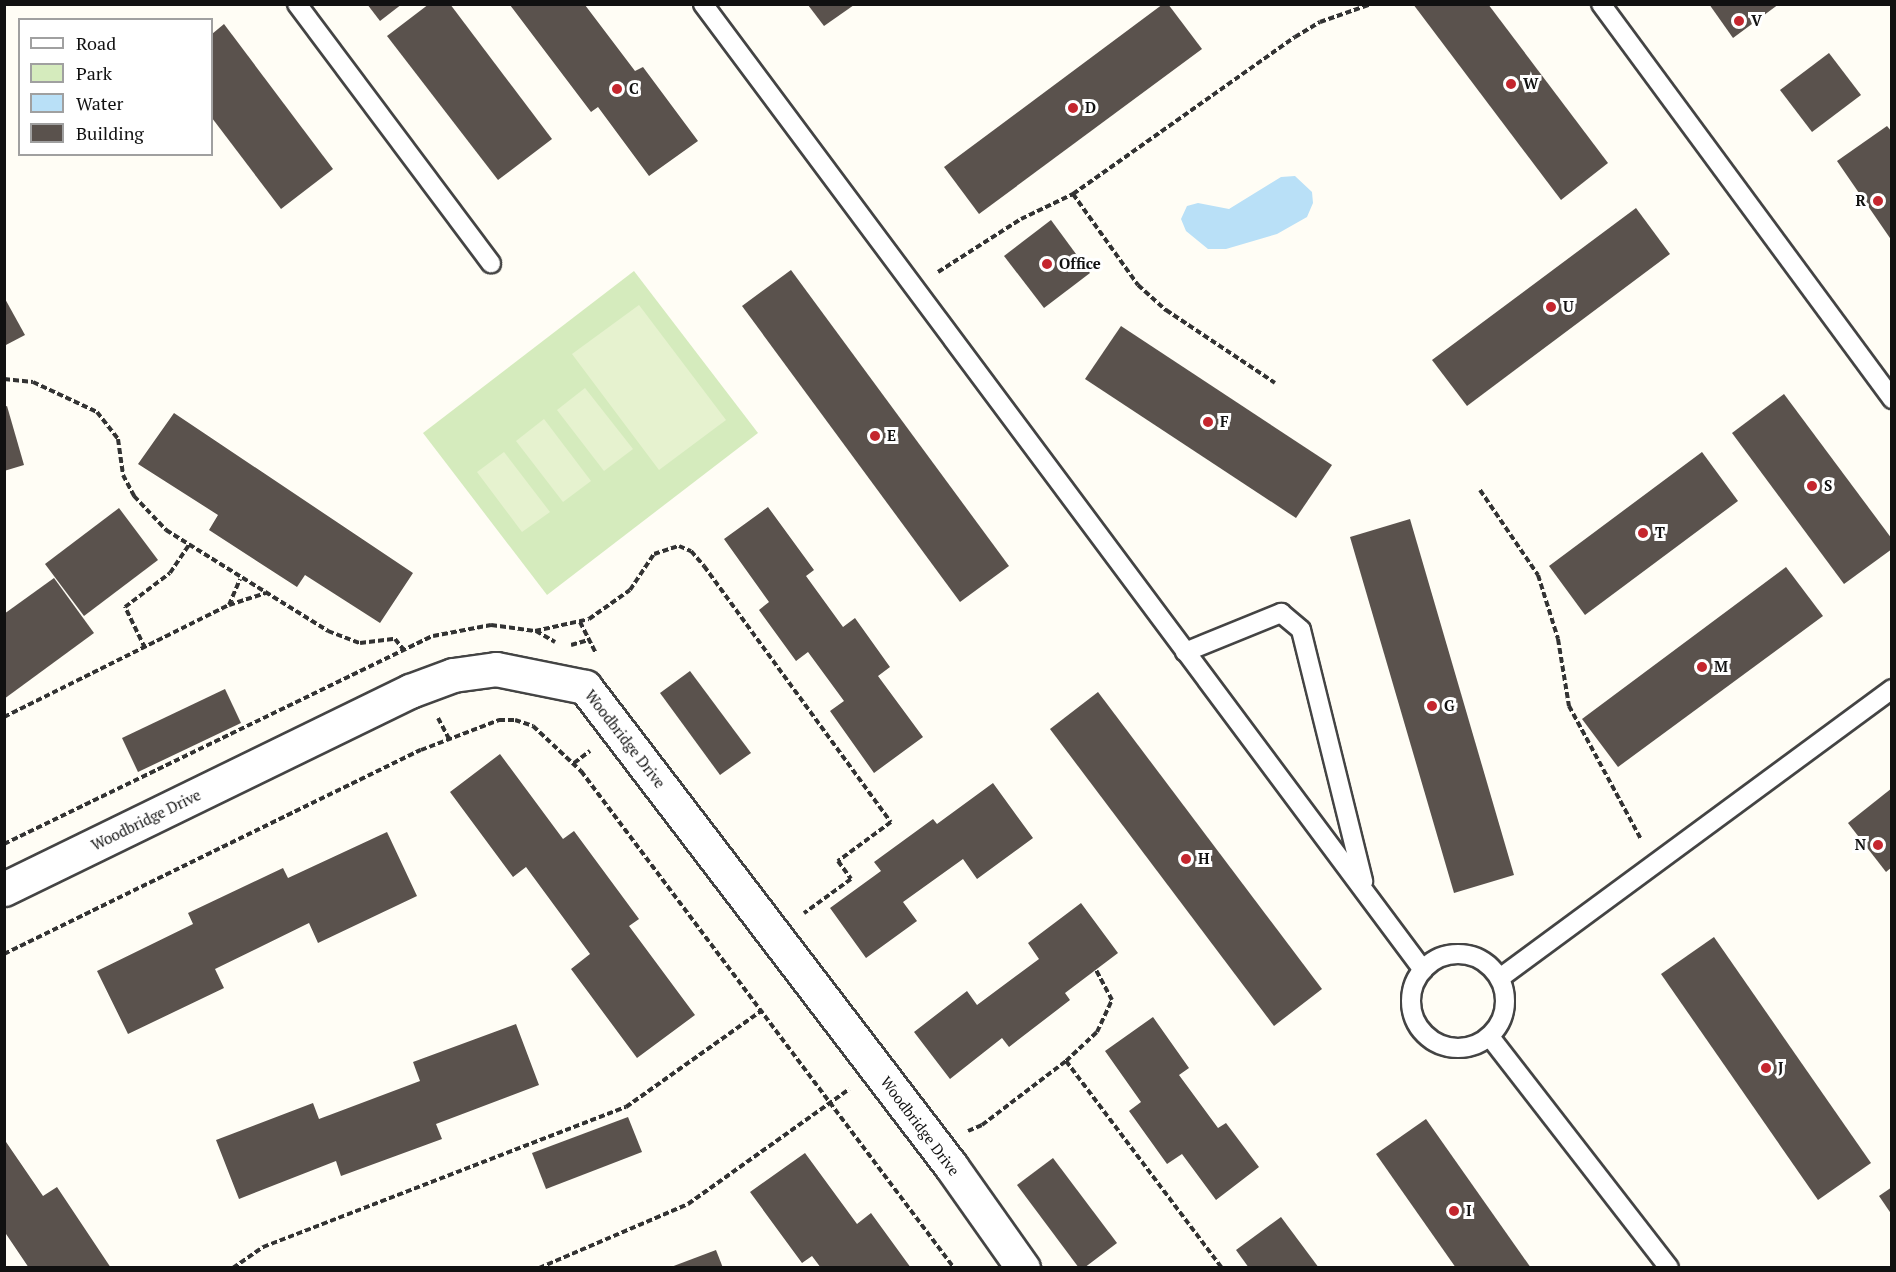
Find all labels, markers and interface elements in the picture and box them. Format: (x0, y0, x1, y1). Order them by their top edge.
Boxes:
place label: V (1751, 12, 1762, 30)
marker: V (1732, 14, 1746, 28)
legend (18, 18, 213, 156)
text: Road (76, 31, 116, 55)
text: Park (76, 61, 112, 85)
place label: W (1523, 75, 1538, 93)
marker: W (1504, 77, 1518, 91)
place label: C (629, 80, 639, 98)
marker: C (610, 82, 624, 96)
text: Water (76, 91, 123, 115)
place label: D (1085, 99, 1096, 117)
marker: D (1066, 101, 1080, 115)
text: Building (76, 121, 144, 145)
place label: R (1856, 192, 1866, 210)
marker: R (1871, 194, 1885, 208)
place label: Office (1059, 255, 1101, 273)
marker: Office (1040, 257, 1054, 271)
place label: U (1563, 298, 1574, 316)
marker: U (1544, 300, 1558, 314)
place label: F (1220, 413, 1229, 431)
marker: F (1201, 415, 1215, 429)
place label: E (887, 427, 896, 445)
marker: E (868, 429, 882, 443)
place label: S (1824, 477, 1832, 495)
marker: S (1805, 479, 1819, 493)
place label: T (1655, 524, 1665, 542)
marker: T (1636, 526, 1650, 540)
place label: M (1714, 658, 1728, 676)
marker: M (1695, 660, 1709, 674)
street label: Woodbridge Drive (581, 686, 669, 792)
place label: G (1444, 697, 1455, 715)
marker: G (1425, 699, 1439, 713)
street label: Woodbridge Drive (88, 786, 204, 854)
place label: N (1855, 836, 1866, 854)
marker: N (1871, 838, 1885, 852)
place label: H (1198, 850, 1210, 868)
marker: H (1179, 852, 1193, 866)
place label: J (1778, 1059, 1783, 1077)
marker: J (1759, 1061, 1773, 1075)
street label: Woodbridge Drive (877, 1073, 963, 1179)
place label: I (1466, 1202, 1472, 1220)
marker: I (1447, 1204, 1461, 1218)

